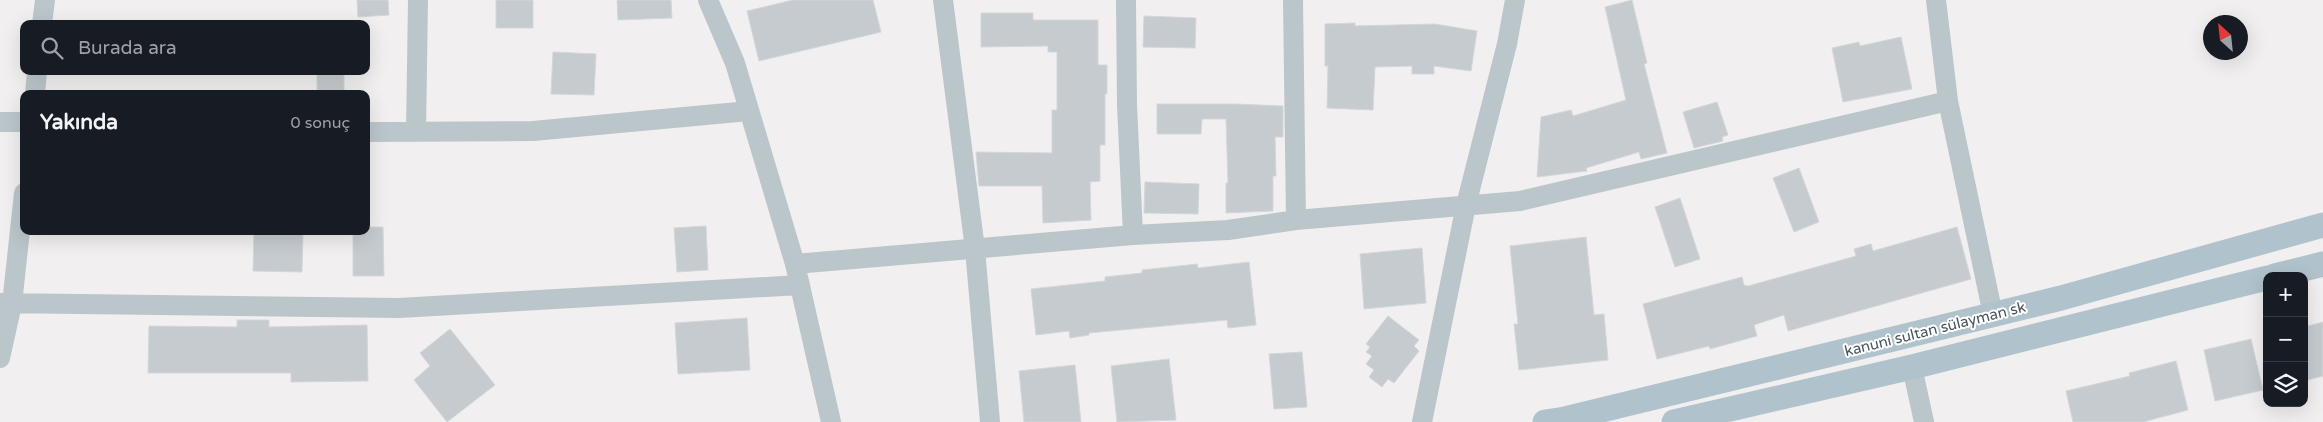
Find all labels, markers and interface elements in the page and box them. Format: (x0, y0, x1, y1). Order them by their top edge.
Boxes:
north arrow (2203, 15, 2248, 60)
search box (20, 20, 370, 75)
icon: search (38, 34, 66, 62)
text: Burada ara (78, 37, 177, 59)
text: Yakında (40, 110, 118, 135)
text: 0 sonuç (290, 113, 350, 133)
map controls (2263, 272, 2308, 407)
button: + (2263, 272, 2308, 317)
street label: kanuni sultan sülayman sk (1843, 298, 2027, 360)
button: − (2263, 317, 2308, 362)
button: layers (2263, 362, 2308, 407)

